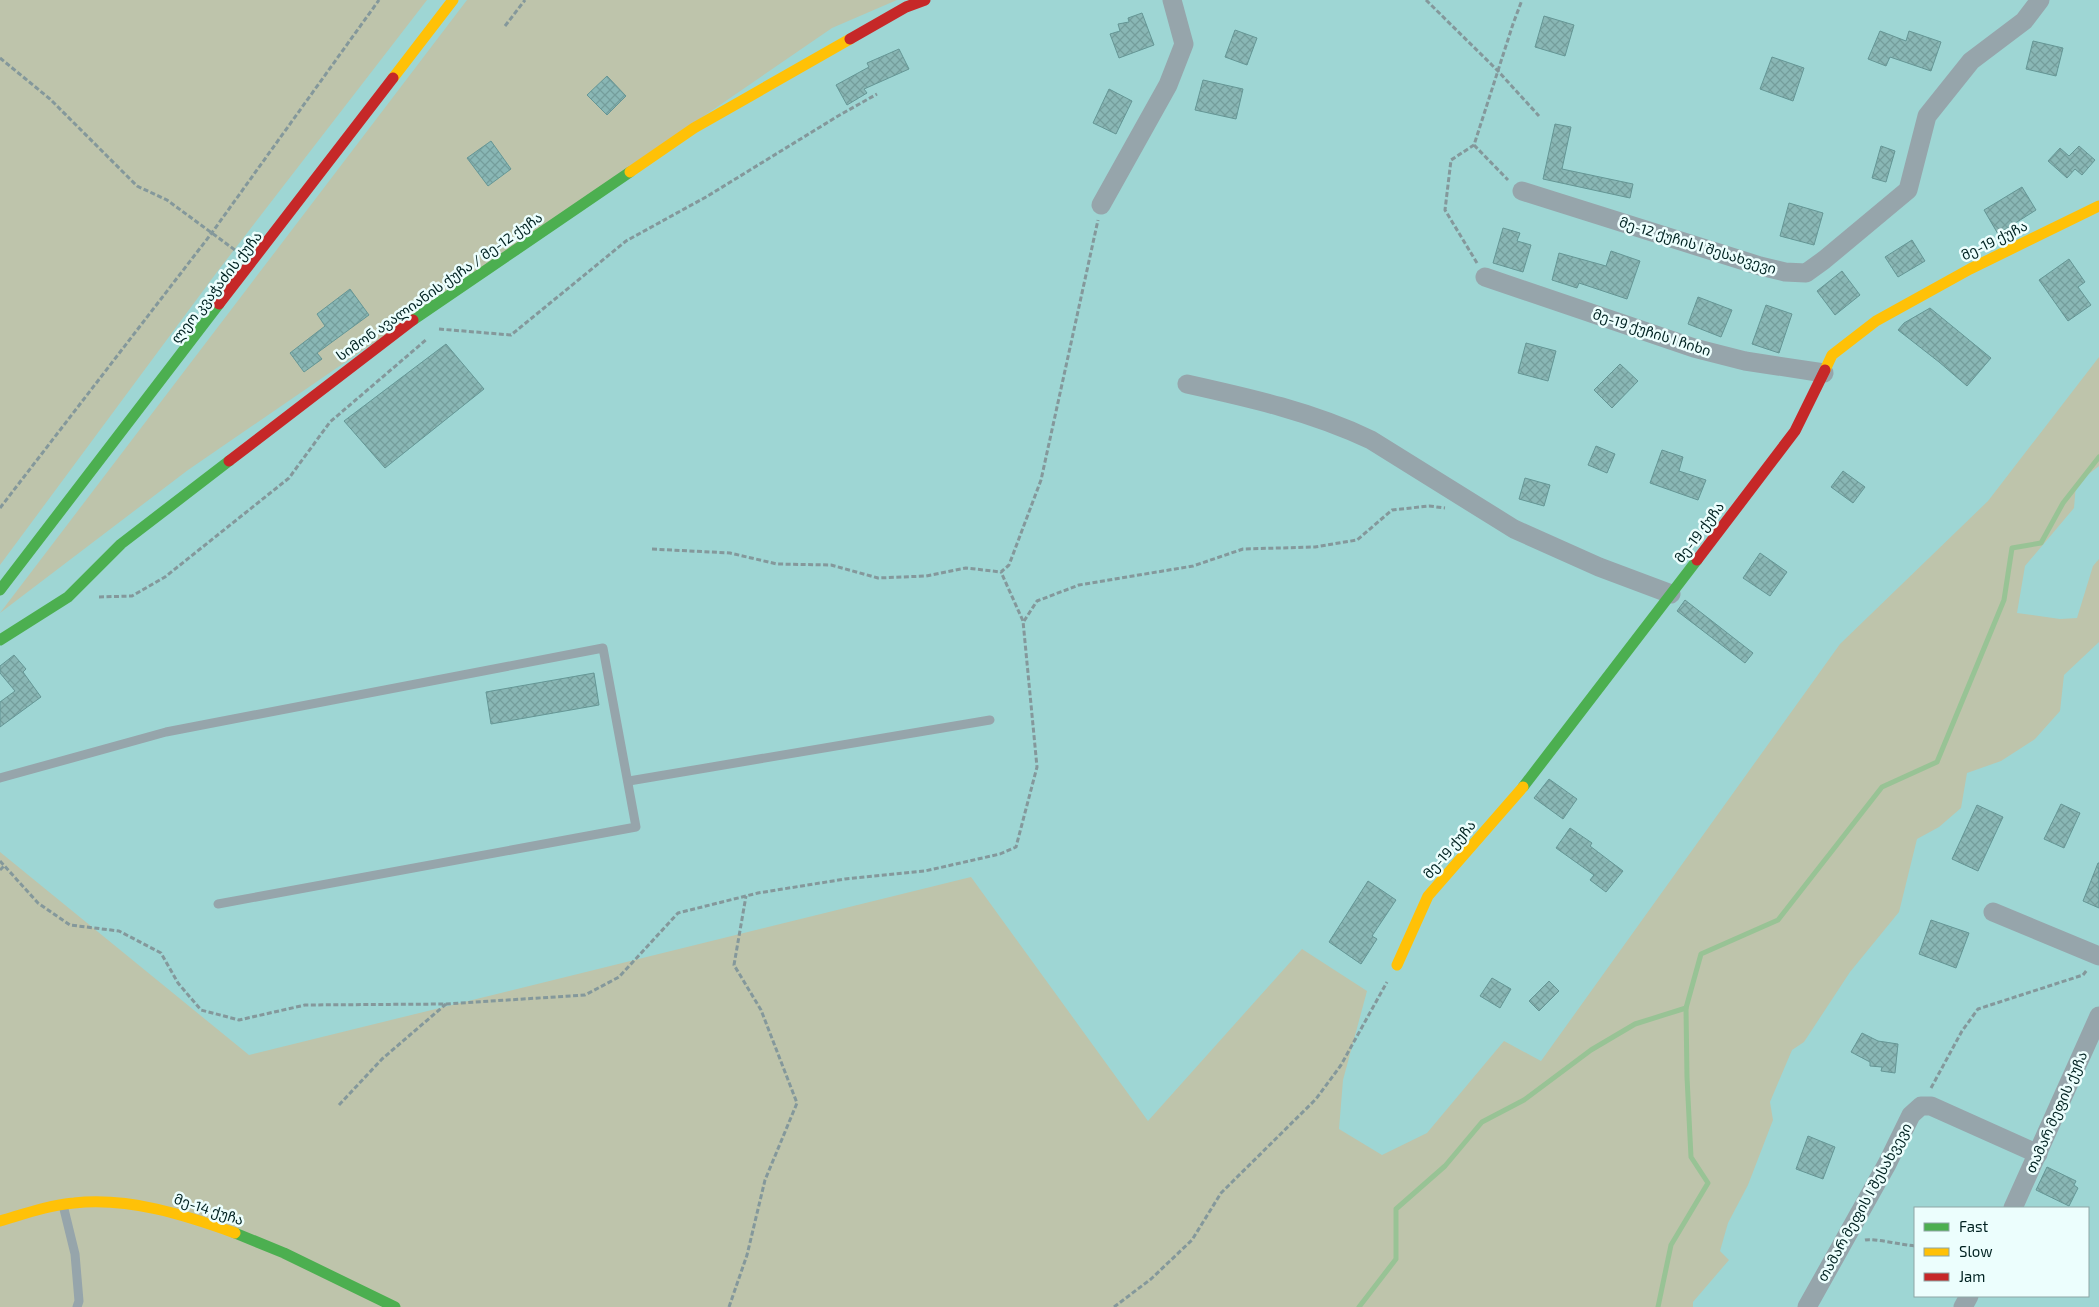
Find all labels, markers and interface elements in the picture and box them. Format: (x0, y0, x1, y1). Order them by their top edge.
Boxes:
street label: სიმონ ავალიანის ქუჩა / მე-12 ქუჩა (333, 208, 546, 365)
street label: მე-12 ქუჩის I შესახვევი (1617, 213, 1779, 278)
street label: მე-19 ქუჩა (1958, 217, 2030, 264)
street label: ლეო კვაჭაძის ქუჩა (167, 228, 266, 347)
street label: მე-19 ქუჩის I ჩიხი (1590, 305, 1713, 360)
street label: მე-19 ქუჩა (1671, 498, 1728, 566)
street label: მე-19 ქუჩა (1419, 816, 1480, 882)
street label: თამარ მეფის ქუჩა (2022, 1049, 2091, 1176)
street label: თამარ მეფის I შესახვევი (1813, 1120, 1916, 1285)
street label: მე-14 ქუჩა (172, 1190, 246, 1229)
legend (1914, 1207, 2089, 1297)
text: Fast (1959, 1217, 1989, 1235)
text: Slow (1959, 1242, 1993, 1260)
text: Jam (1959, 1267, 1985, 1285)

